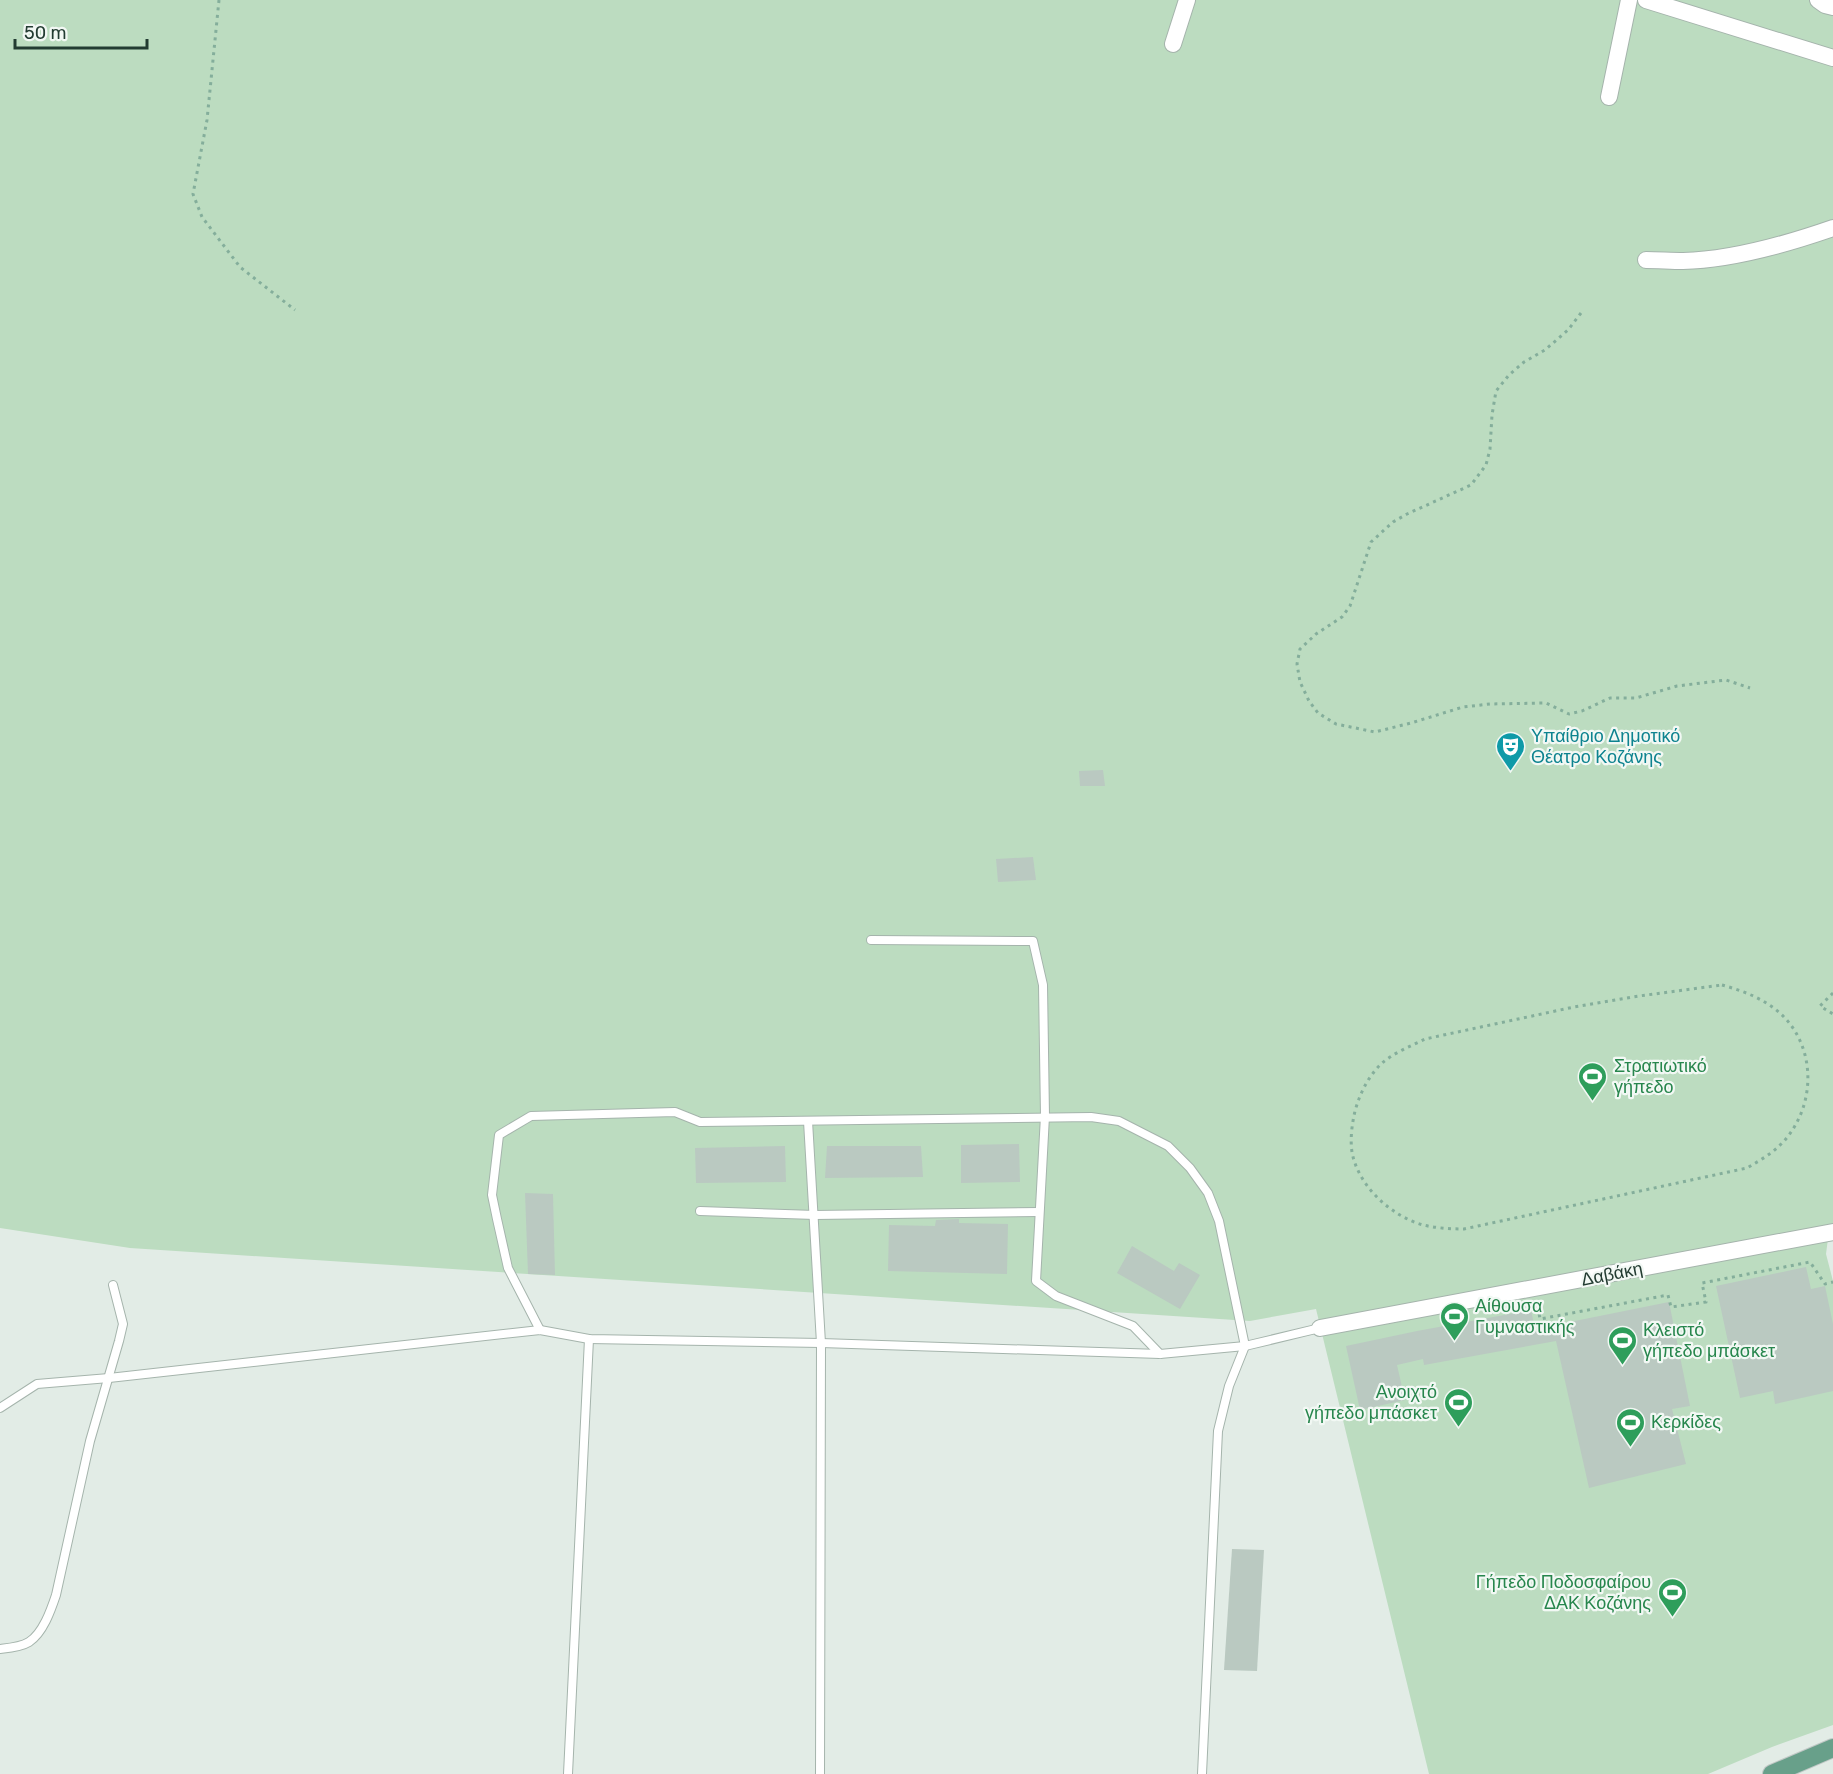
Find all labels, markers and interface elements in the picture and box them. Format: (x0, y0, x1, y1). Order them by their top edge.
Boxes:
scale bar (15, 12, 147, 50)
text: 50 m (24, 22, 67, 44)
place label: Υπαίθριο Δημοτικό Θέατρο Κοζάνης (1531, 725, 1680, 768)
theatre icon: Υπαίθριο Δημοτικό Θέατρο Κοζάνης (1494, 730, 1526, 772)
place label: Στρατιωτικό γήπεδο (1614, 1055, 1707, 1098)
sports icon: Στρατιωτικό γήπεδο (1577, 1060, 1609, 1102)
street label: Δαβάκη (1579, 1257, 1645, 1291)
place label: Αίθουσα Γυμναστικής (1475, 1295, 1575, 1338)
sports icon: Αίθουσα Γυμναστικής (1438, 1300, 1470, 1342)
place label: Κλειστό γήπεδο μπάσκετ (1643, 1319, 1775, 1362)
sports icon: Κλειστό γήπεδο μπάσκετ (1606, 1324, 1638, 1366)
place label: Ανοιχτό γήπεδο μπάσκετ (1305, 1381, 1437, 1424)
sports icon: Ανοιχτό γήπεδο μπάσκετ (1442, 1386, 1474, 1428)
sports icon: Κερκίδες (1614, 1406, 1646, 1448)
place label: Κερκίδες (1651, 1411, 1721, 1433)
place label: Γήπεδο Ποδοσφαίρου ΔΑΚ Κοζάνης (1476, 1571, 1651, 1614)
sports icon: Γήπεδο Ποδοσφαίρου ΔΑΚ Κοζάνης (1656, 1576, 1688, 1618)

